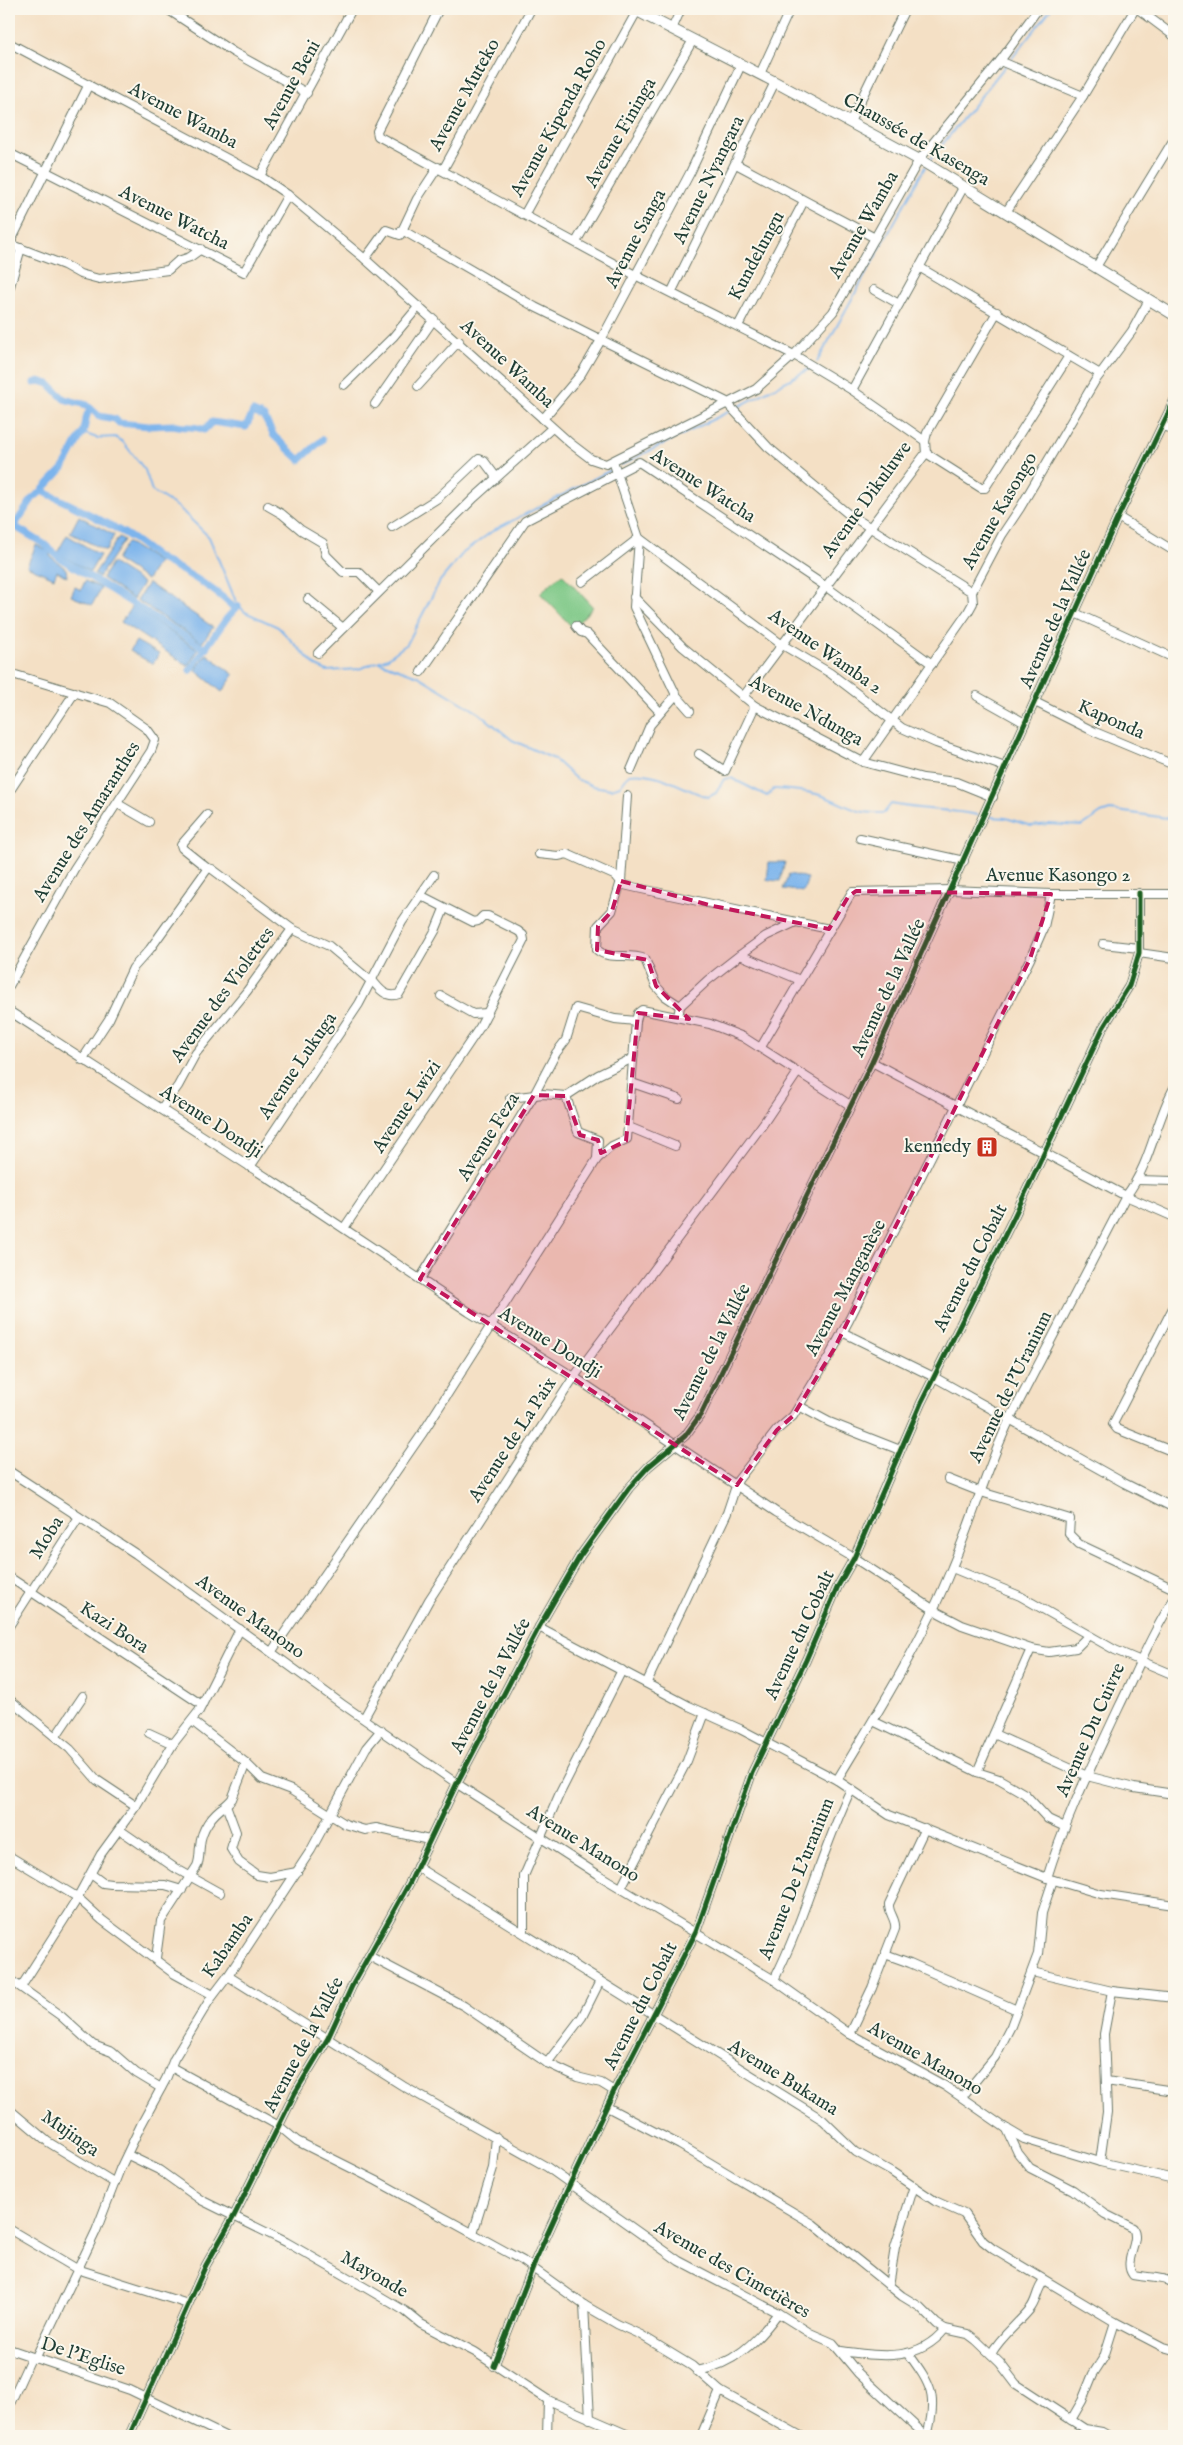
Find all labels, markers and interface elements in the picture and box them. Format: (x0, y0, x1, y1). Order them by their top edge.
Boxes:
street label: Avenue Muteko (424, 34, 506, 156)
street label: Avenue Kipenda Roho (505, 35, 612, 202)
street label: Avenue Beni (257, 36, 326, 135)
street label: Avenue Fininga (579, 73, 663, 193)
street label: Avenue Wamba (123, 77, 242, 155)
street label: Chaussée de Kasenga (838, 88, 994, 192)
street label: Avenue Nyangara (667, 111, 751, 249)
street label: Avenue Wamba (823, 166, 905, 284)
street label: Avenue Watcha (114, 180, 234, 256)
street label: Avenue Sanga (599, 185, 673, 294)
street label: Kundelungu (723, 207, 791, 305)
street label: Avenue Wamba (454, 314, 560, 414)
street label: Avenue Dikuluwe (816, 437, 918, 564)
street label: Avenue Watcha (645, 443, 761, 529)
street label: Avenue Kasongo (956, 448, 1043, 575)
street label: Avenue de la Vallée (1014, 545, 1098, 693)
street label: Avenue Wamba 2 (763, 603, 887, 700)
street label: Avenue Ndunga (744, 669, 868, 753)
street label: Kaponda (1074, 695, 1149, 746)
street label: Avenue des Amaranthes (27, 737, 146, 908)
street label: Avenue Kasongo 2 (985, 864, 1130, 888)
street label: Avenue de la Vallée (846, 915, 932, 1062)
street label: Avenue des Violettes (165, 923, 280, 1068)
street label: Avenue Lukuga (253, 1007, 343, 1125)
street label: Avenue Lwizi (367, 1056, 447, 1159)
street label: Avenue Dondji (154, 1079, 267, 1164)
street label: Avenue Feza (452, 1088, 526, 1187)
place label: kennedy (904, 1135, 972, 1159)
building icon: kennedy (975, 1135, 999, 1159)
street label: Avenue du Cobalt (928, 1200, 1014, 1337)
street label: Avenue Manganèse (799, 1215, 892, 1361)
street label: Avenue de la Vallée (667, 1280, 757, 1425)
street label: Avenue Dondji (493, 1301, 606, 1384)
street label: Avenue de l'Uranium (963, 1307, 1058, 1468)
street label: Avenue de La Paix (463, 1373, 562, 1508)
street label: Moba (25, 1511, 70, 1564)
street label: Avenue du Cobalt (759, 1566, 841, 1705)
street label: Avenue Manono (190, 1569, 309, 1665)
street label: Kazi Bora (75, 1597, 154, 1660)
street label: Avenue de la Vallée (445, 1614, 537, 1759)
street label: Avenue Du Cuivre (1050, 1659, 1131, 1802)
street label: Avenue De L'uranium (753, 1794, 841, 1964)
street label: Avenue Manono (521, 1799, 644, 1888)
street label: Kabamba (197, 1908, 259, 1983)
street label: Avenue du Cobalt (598, 1938, 684, 2075)
street label: Avenue de la Vallée (258, 1973, 350, 2118)
street label: Avenue Manono (862, 2016, 987, 2102)
street label: Avenue Bukama (722, 2034, 843, 2122)
street label: Mujinga (36, 2105, 104, 2163)
street label: Avenue des Cimetières (649, 2215, 814, 2325)
street label: Mayonde (336, 2246, 412, 2304)
street label: De l'Eglise (38, 2332, 129, 2382)

